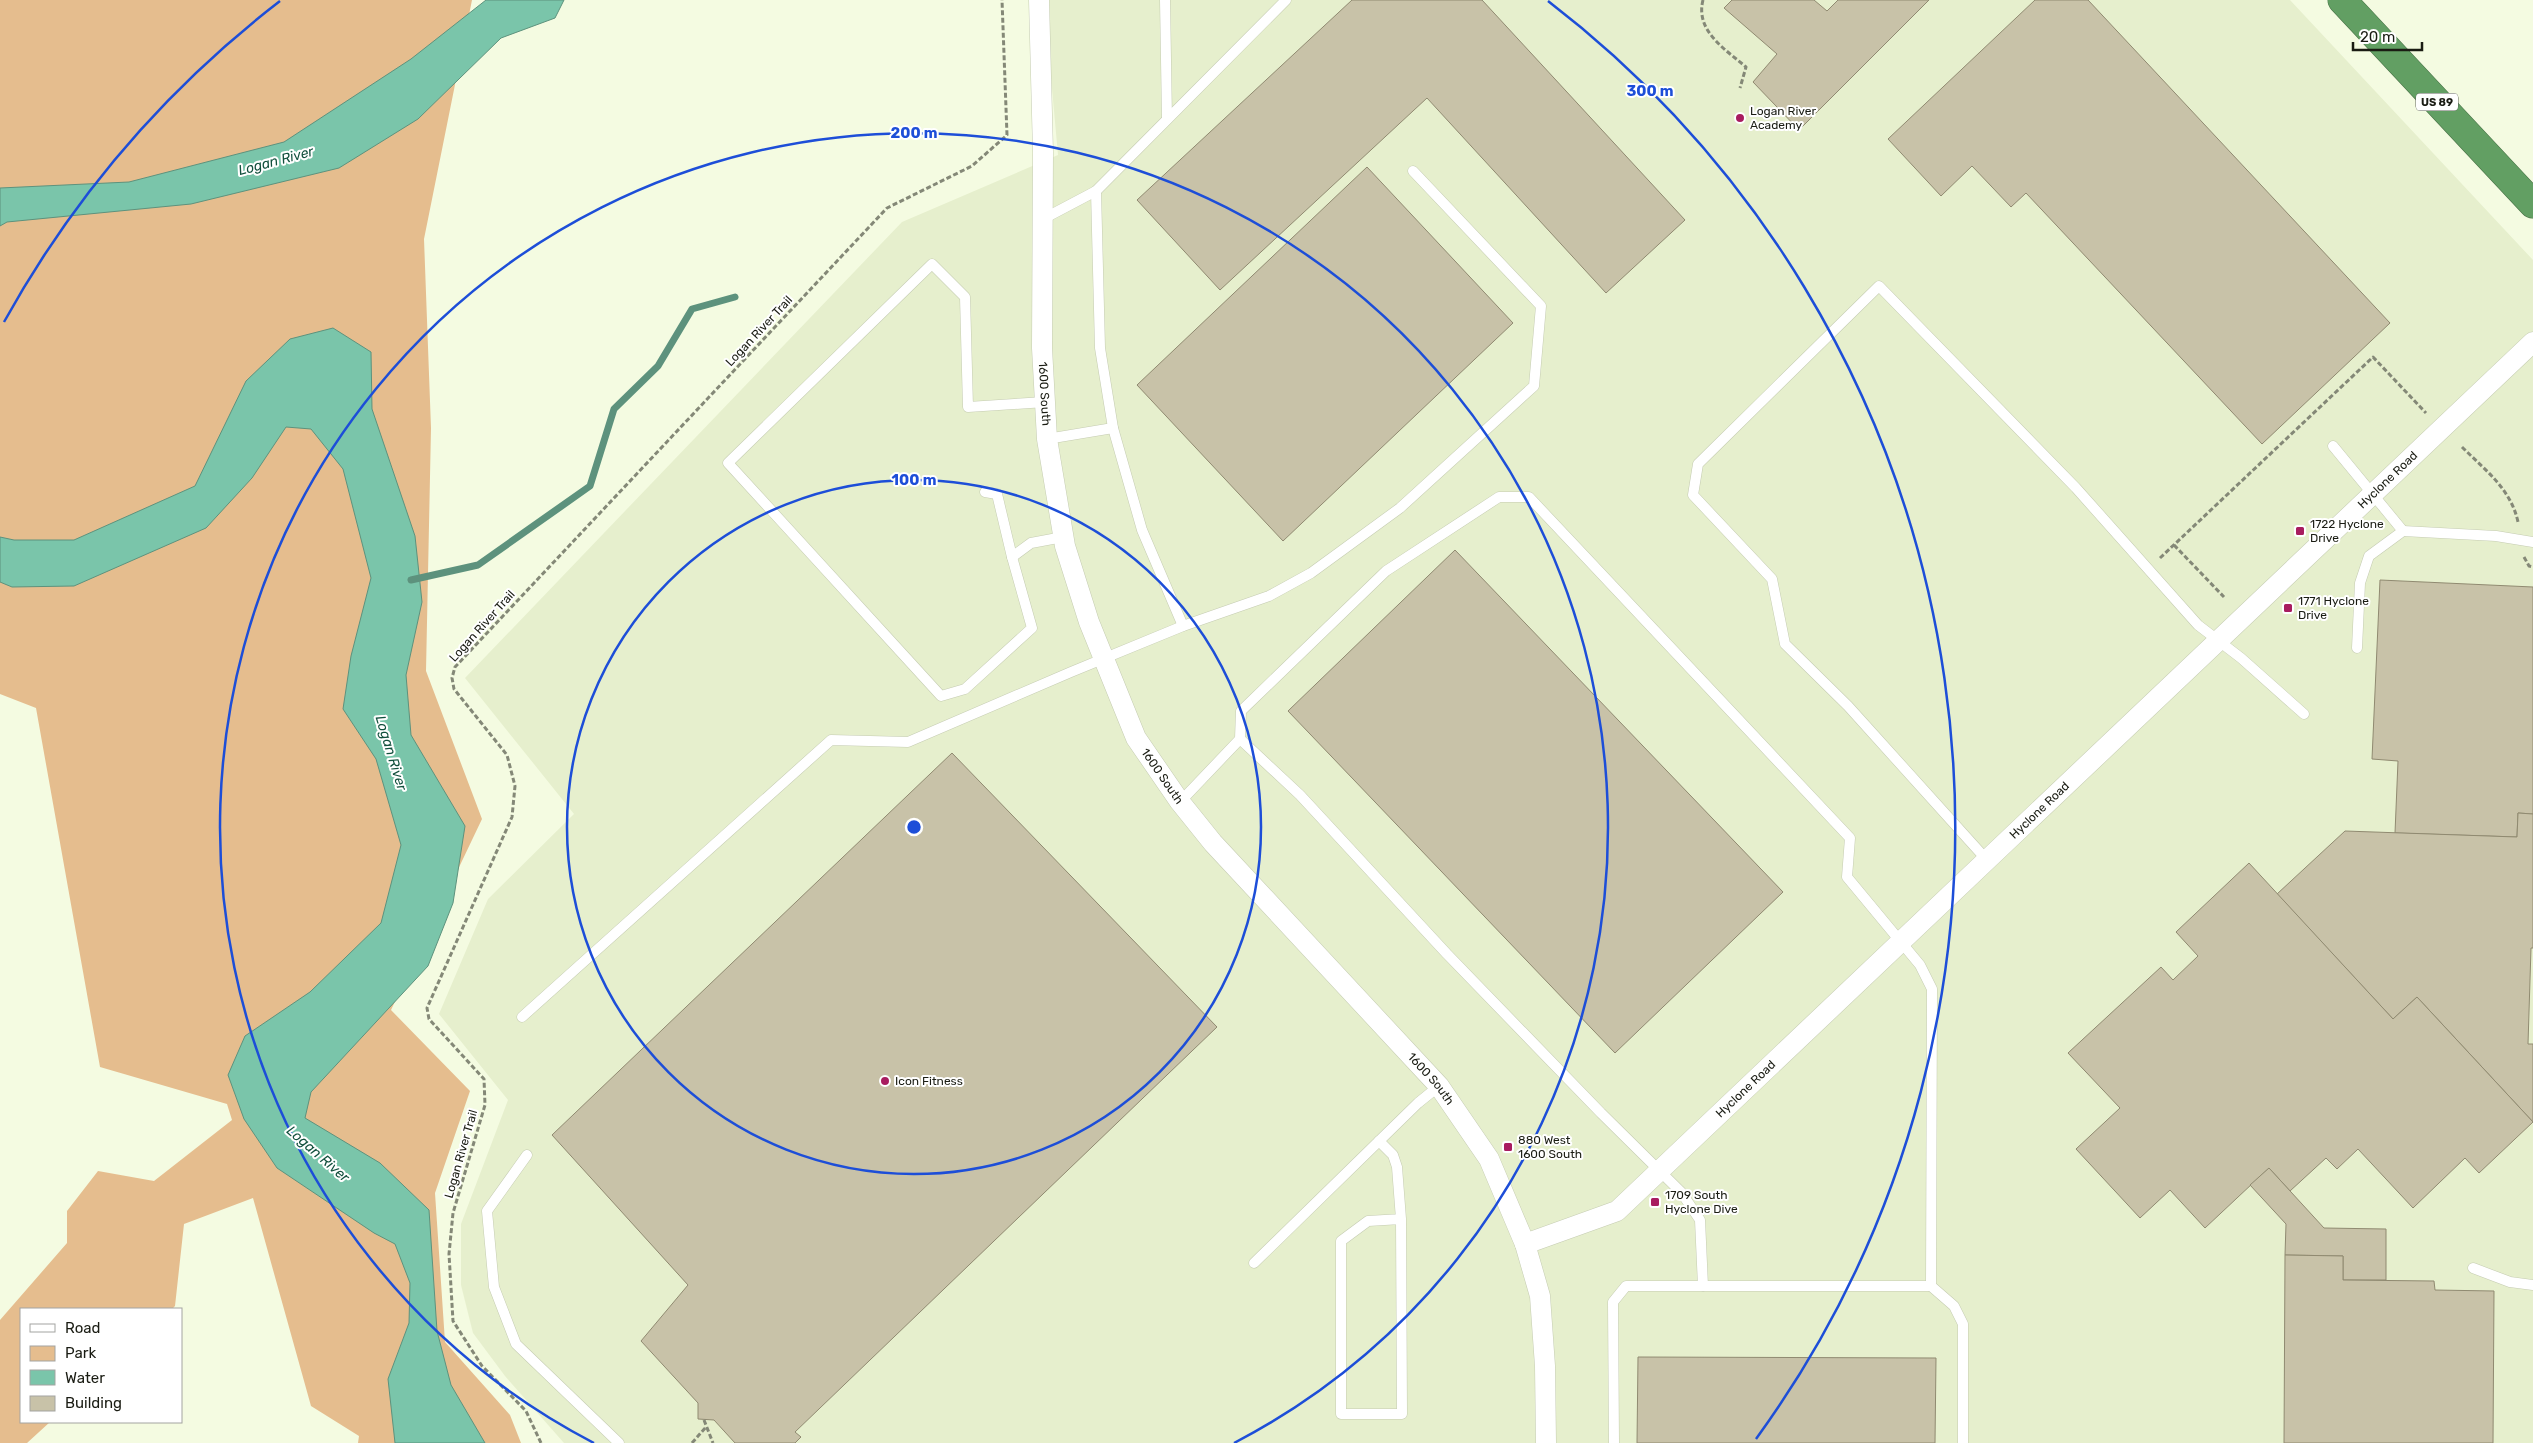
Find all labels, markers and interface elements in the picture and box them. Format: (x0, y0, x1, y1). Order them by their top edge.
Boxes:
scale bar (2353, 20, 2422, 52)
text: 20 m (2360, 28, 2395, 46)
text: 300 m (1626, 82, 1674, 100)
road number: US 89 (2416, 94, 2458, 110)
place label: Logan River Academy (1750, 104, 1816, 132)
marker: Logan River Academy (1734, 112, 1746, 124)
text: 200 m (890, 124, 938, 142)
water label: Logan River (236, 143, 316, 179)
street label: Logan River Trail (723, 293, 795, 369)
street label: 1600 South (1036, 361, 1053, 426)
street label: Hyclone Road (2355, 448, 2420, 511)
text: 100 m (892, 471, 936, 489)
place label: 1722 Hyclone Drive (2310, 517, 2384, 545)
marker: 1722 Hyclone Drive (2294, 525, 2306, 537)
street label: Logan River Trail (446, 587, 518, 665)
place label: 1771 Hyclone Drive (2298, 594, 2369, 622)
marker: 1771 Hyclone Drive (2282, 602, 2294, 614)
water label: Logan River (372, 714, 411, 793)
street label: 1600 South (1138, 746, 1186, 807)
street label: Hyclone Road (2007, 779, 2072, 842)
centre of rings (905, 818, 923, 836)
street label: 1600 South (1405, 1050, 1457, 1108)
street label: Hyclone Road (1713, 1057, 1778, 1121)
place label: Icon Fitness (895, 1074, 963, 1088)
marker: Icon Fitness (879, 1075, 891, 1087)
street label: Logan River Trail (442, 1108, 480, 1200)
water label: Logan River (283, 1122, 353, 1186)
place label: 880 West 1600 South (1518, 1133, 1582, 1161)
marker: 880 West 1600 South (1502, 1141, 1514, 1153)
place label: 1709 South Hyclone Dive (1665, 1188, 1738, 1216)
marker: 1709 South Hyclone Dive (1649, 1196, 1661, 1208)
legend (20, 1308, 182, 1423)
text: Road (65, 1319, 101, 1337)
text: Park (65, 1344, 96, 1362)
text: Water (65, 1369, 105, 1387)
text: Building (65, 1394, 122, 1412)

